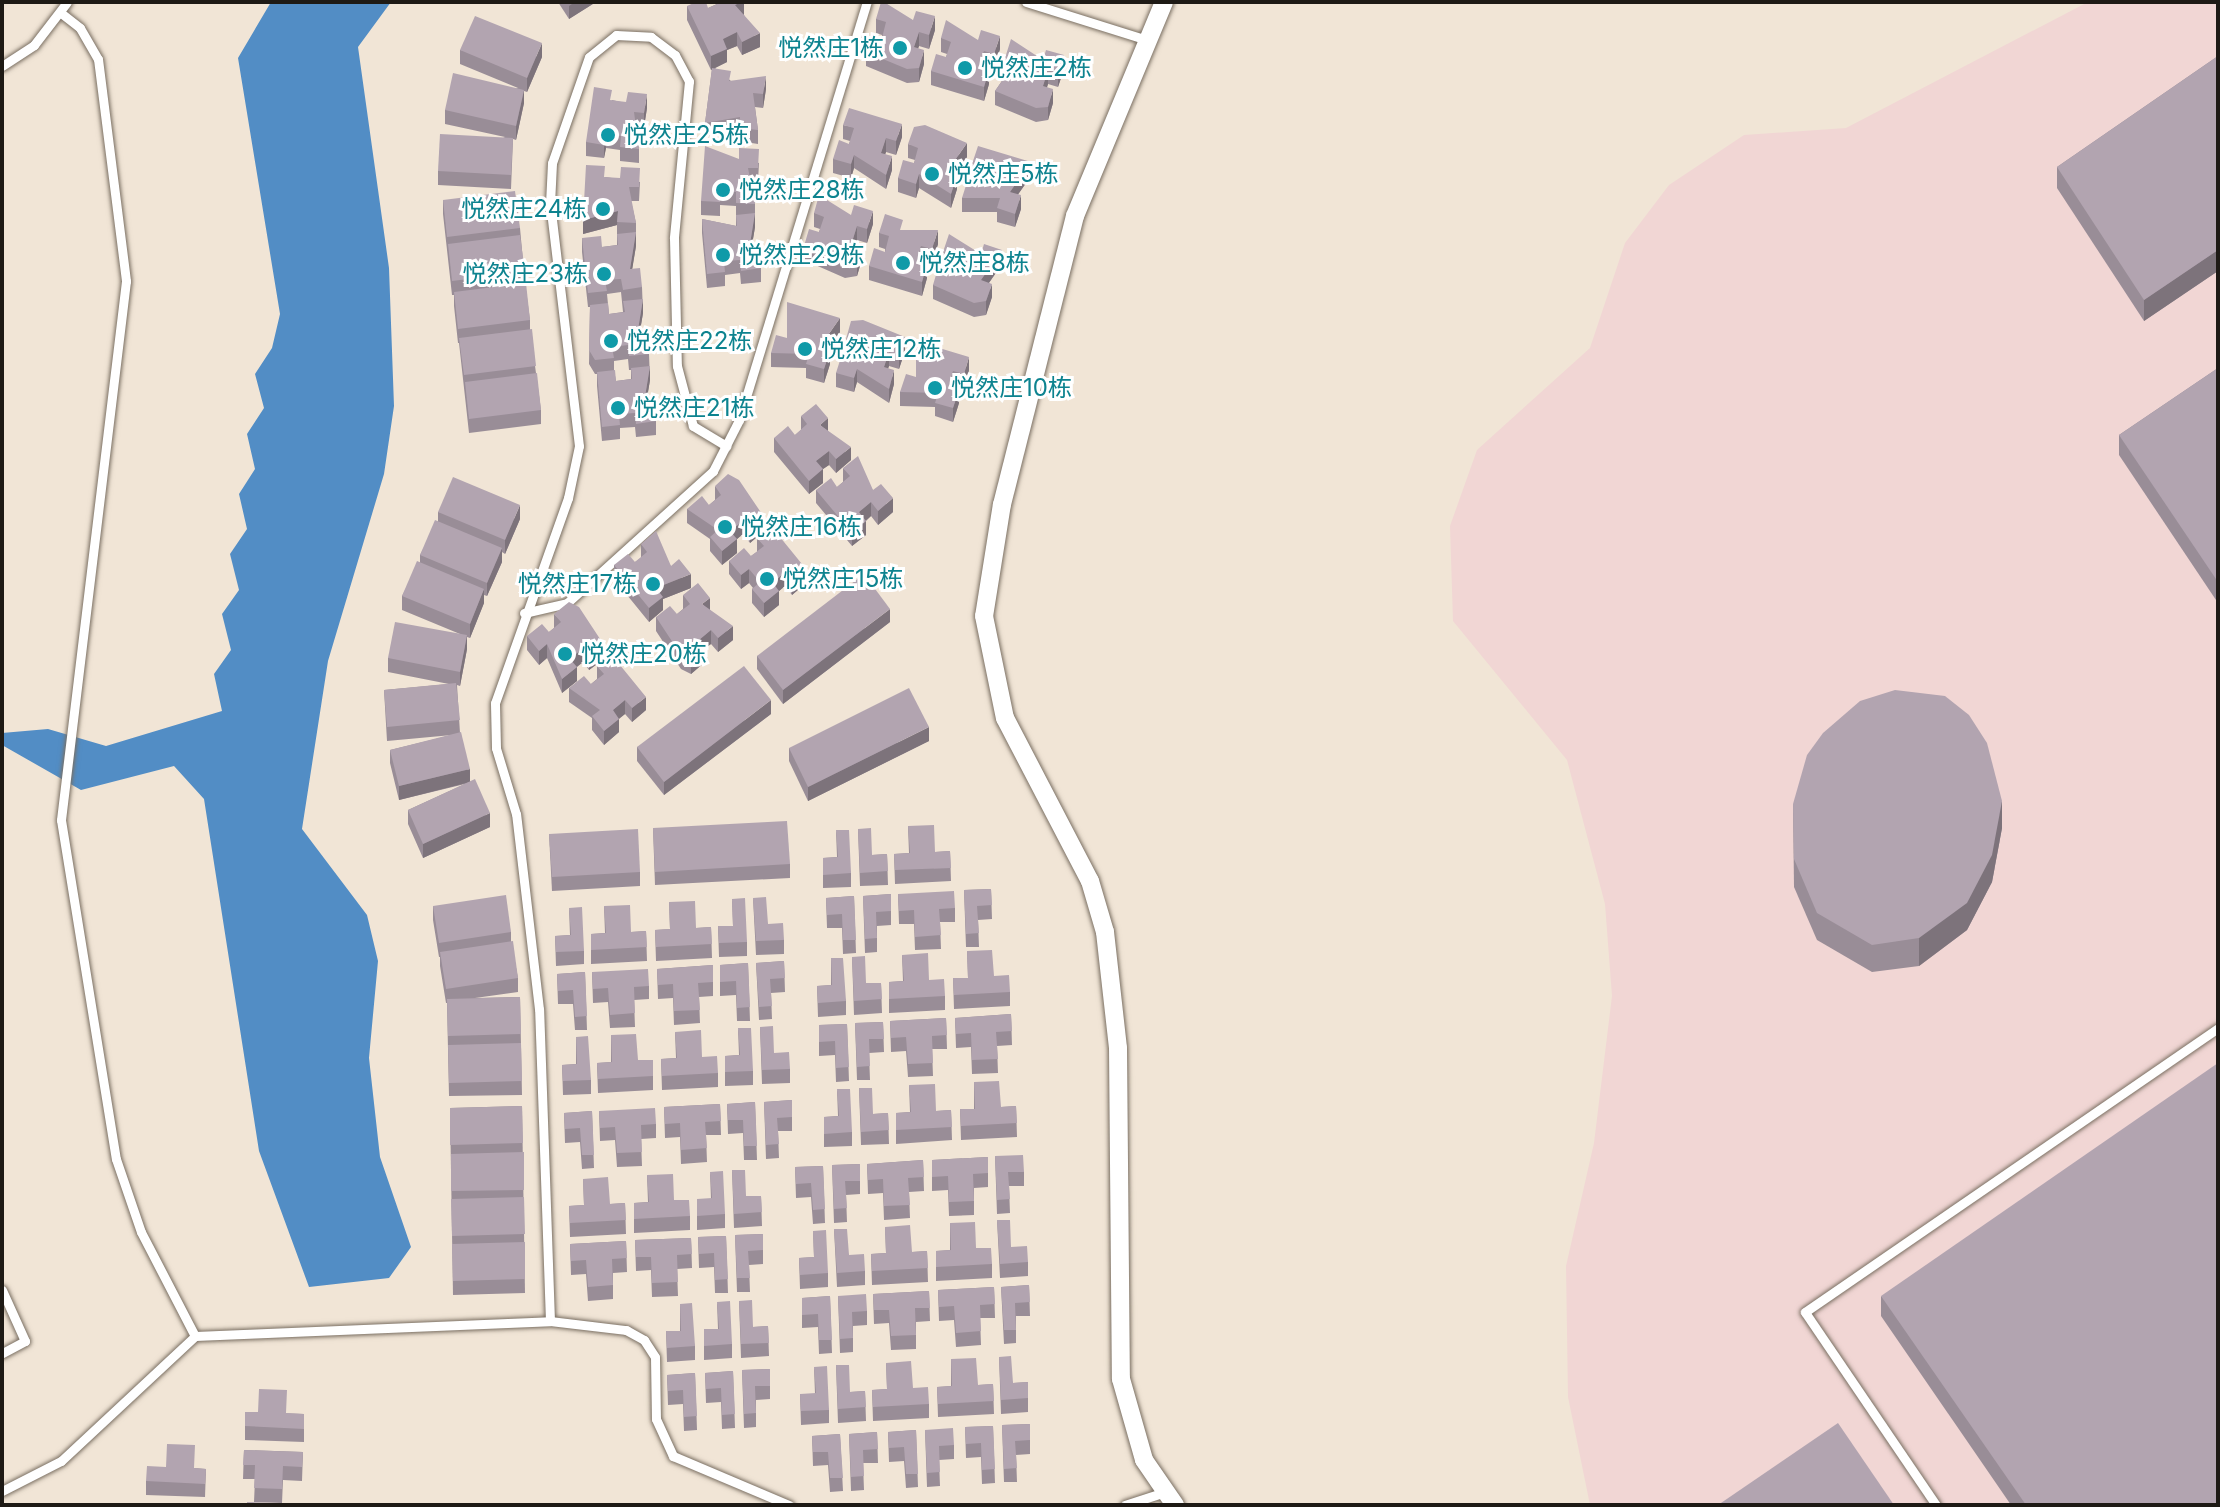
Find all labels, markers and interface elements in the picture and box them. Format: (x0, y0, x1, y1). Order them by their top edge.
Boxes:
place label: 悦然庄1栋 (778, 34, 884, 62)
marker: 悦然庄1栋 (891, 39, 909, 57)
place label: 悦然庄2栋 (981, 54, 1092, 82)
marker: 悦然庄2栋 (956, 59, 974, 77)
place label: 悦然庄25栋 (624, 121, 749, 149)
marker: 悦然庄25栋 (599, 126, 617, 144)
place label: 悦然庄5栋 (948, 160, 1059, 188)
marker: 悦然庄5栋 (923, 165, 941, 183)
place label: 悦然庄28栋 (739, 176, 864, 204)
marker: 悦然庄28栋 (714, 181, 732, 199)
place label: 悦然庄24栋 (461, 195, 587, 223)
marker: 悦然庄24栋 (594, 200, 612, 218)
place label: 悦然庄29栋 (739, 241, 865, 269)
marker: 悦然庄29栋 (714, 246, 732, 264)
place label: 悦然庄8栋 (919, 249, 1030, 277)
marker: 悦然庄8栋 (894, 254, 912, 272)
place label: 悦然庄23栋 (463, 260, 588, 288)
marker: 悦然庄23栋 (595, 265, 613, 283)
place label: 悦然庄22栋 (627, 327, 752, 355)
marker: 悦然庄22栋 (602, 332, 620, 350)
place label: 悦然庄12栋 (821, 335, 941, 363)
marker: 悦然庄12栋 (796, 340, 814, 358)
place label: 悦然庄10栋 (951, 374, 1072, 402)
marker: 悦然庄10栋 (926, 379, 944, 397)
place label: 悦然庄21栋 (634, 394, 754, 422)
marker: 悦然庄21栋 (609, 399, 627, 417)
place label: 悦然庄16栋 (741, 513, 862, 541)
marker: 悦然庄16栋 (716, 518, 734, 536)
place label: 悦然庄15栋 (783, 565, 903, 593)
place label: 悦然庄17栋 (518, 570, 637, 598)
marker: 悦然庄15栋 (758, 570, 776, 588)
marker: 悦然庄17栋 (644, 575, 662, 593)
place label: 悦然庄20栋 (581, 640, 707, 668)
marker: 悦然庄20栋 (556, 645, 574, 663)

